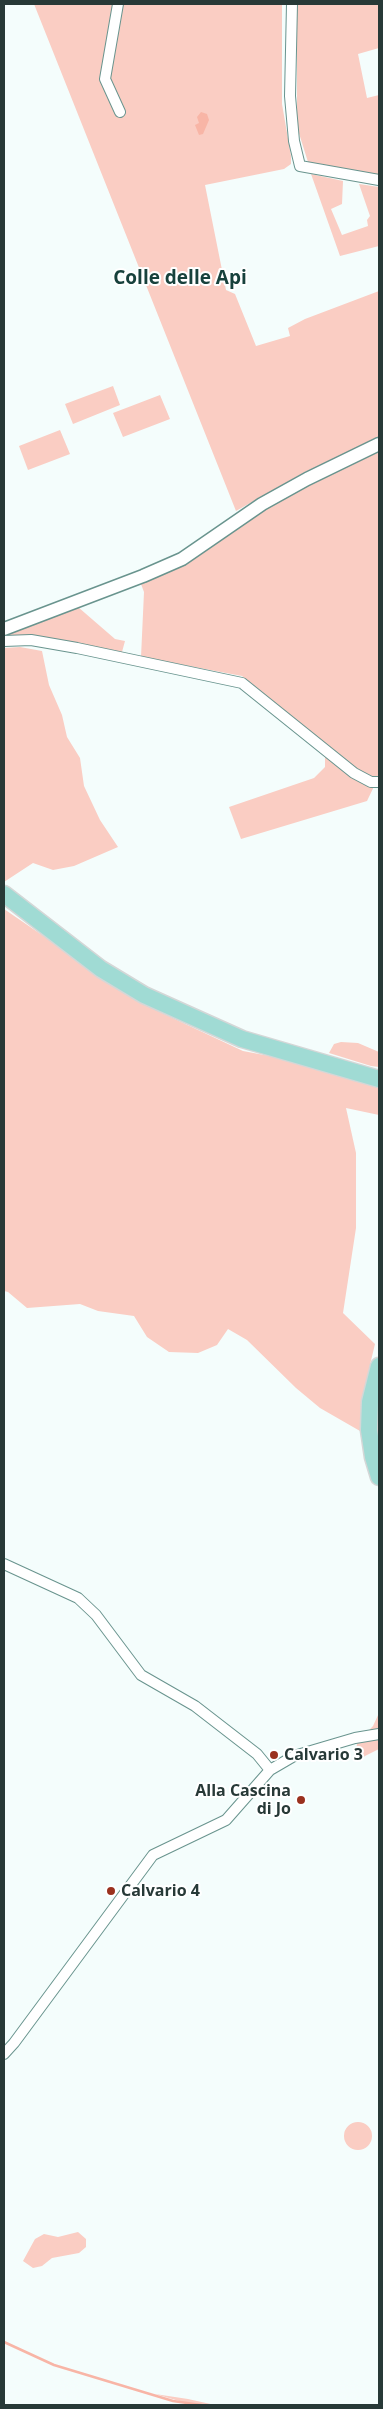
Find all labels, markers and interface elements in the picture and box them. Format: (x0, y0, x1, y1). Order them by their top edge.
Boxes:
district label: Colle delle Api (113, 268, 247, 290)
place label: Calvario 3 (284, 1745, 363, 1765)
marker: Calvario 3 (268, 1749, 280, 1761)
place label: Alla Cascina di Jo (195, 1781, 291, 1819)
marker: Alla Cascina di Jo (295, 1794, 307, 1806)
place label: Calvario 4 (121, 1881, 200, 1901)
marker: Calvario 4 (105, 1885, 117, 1897)

